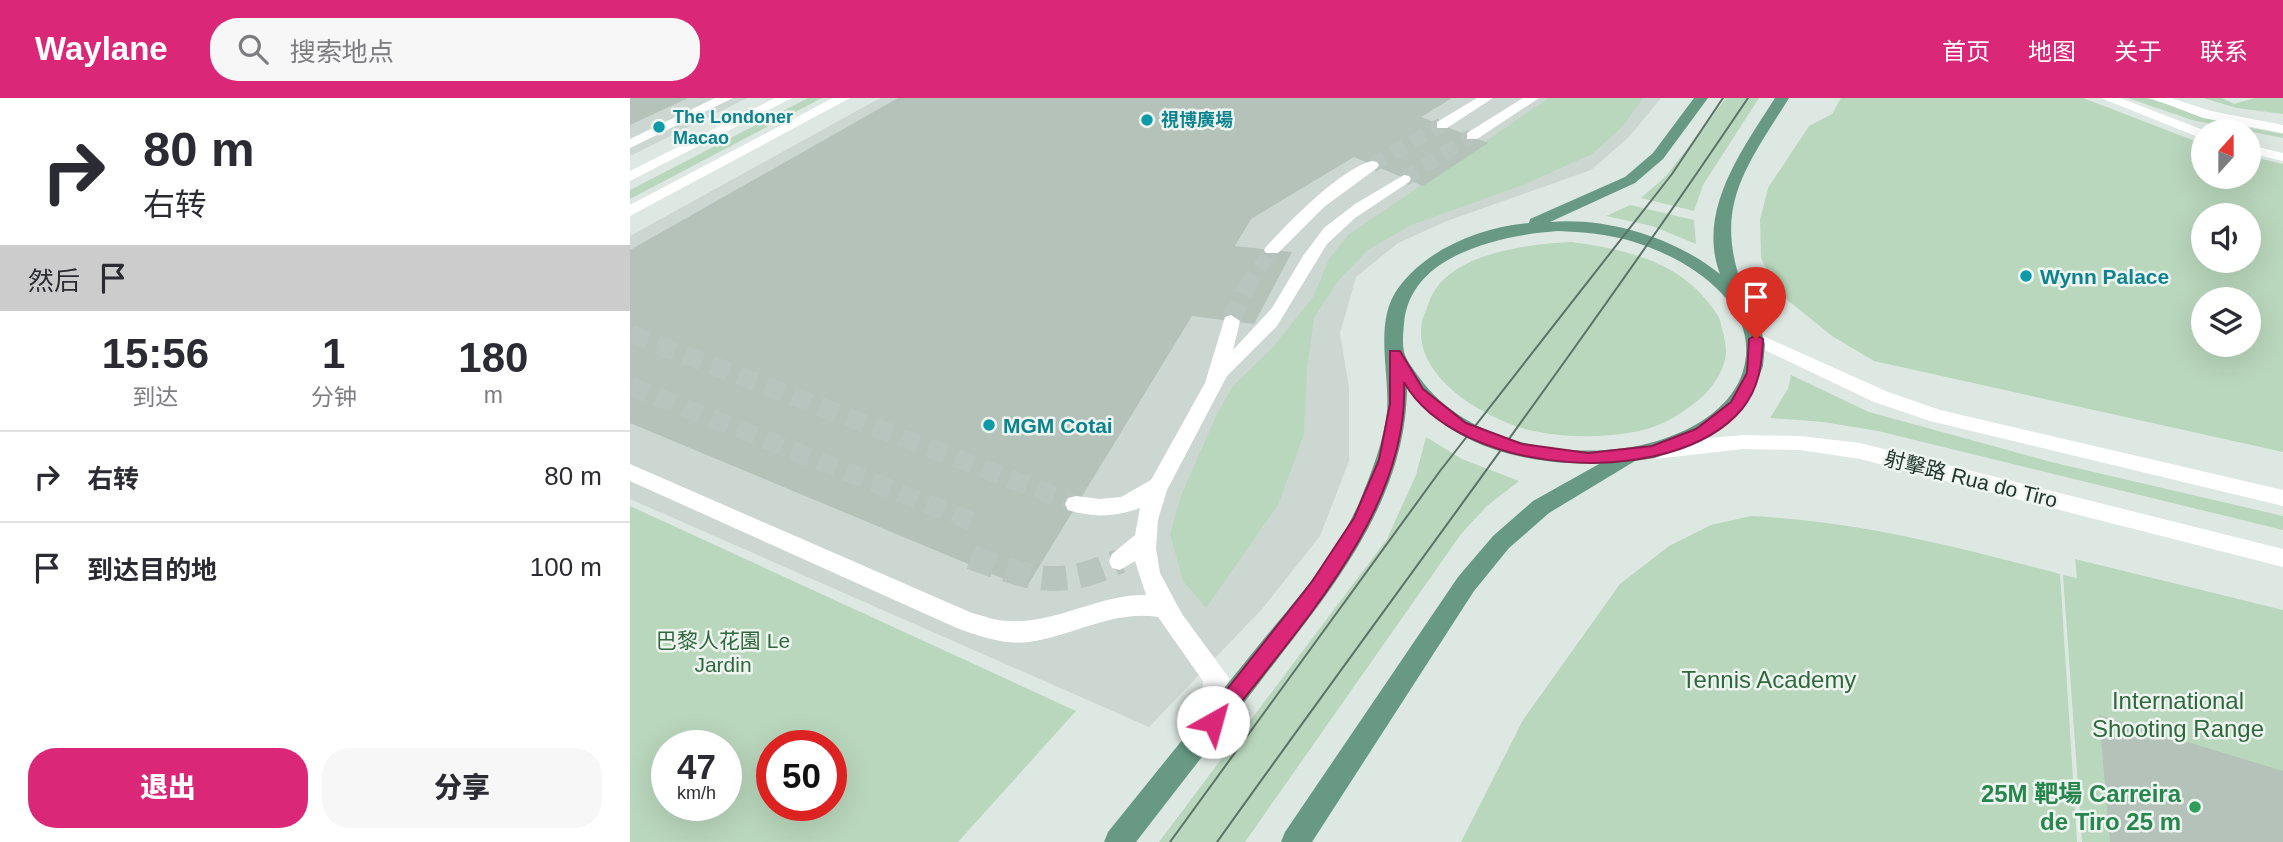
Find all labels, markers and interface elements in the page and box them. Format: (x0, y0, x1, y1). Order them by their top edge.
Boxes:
search box (210, 18, 700, 81)
text: Waylane (35, 30, 168, 67)
icon: search (234, 30, 272, 68)
text: 搜索地点 (290, 37, 394, 67)
text: 首页 (1942, 38, 1990, 65)
text: 地图 (2028, 38, 2076, 65)
text: 关于 (2114, 38, 2162, 65)
text: 联系 (2200, 38, 2248, 65)
place label: The Londoner Macao (673, 107, 793, 148)
place label: 視博廣場 (1161, 110, 1233, 130)
marker: 視博廣場 (1139, 112, 1155, 128)
marker: The Londoner Macao (651, 119, 667, 135)
north arrow (2191, 119, 2261, 189)
map controls (2191, 119, 2261, 357)
text: 80 m (143, 122, 255, 176)
icon: right (28, 126, 119, 217)
text: 右转 (143, 187, 207, 223)
button: sound (2191, 203, 2261, 273)
icon: arrive (94, 259, 132, 297)
place label: Wynn Palace (2040, 265, 2169, 288)
text: 然后 (28, 266, 80, 296)
pin (1726, 267, 1786, 339)
marker: Wynn Palace (2018, 268, 2034, 284)
icon: arrive (1737, 278, 1775, 316)
button: layers (2191, 287, 2261, 357)
text: 15:56 (102, 330, 209, 377)
text: 1 (322, 330, 345, 377)
text: 180 (458, 334, 528, 381)
text: m (484, 382, 503, 408)
text: 到达 (132, 384, 178, 410)
text: 分钟 (311, 384, 357, 410)
place label: MGM Cotai (1003, 414, 1113, 437)
marker: MGM Cotai (981, 417, 997, 433)
street label: 射擊路 Rua do Tiro (1882, 446, 2060, 512)
icon: right (28, 458, 66, 496)
text: 80 m (544, 461, 602, 491)
text: 右转 (87, 464, 139, 494)
icon: arrive (28, 549, 66, 587)
text: 100 m (530, 552, 602, 582)
text: 到达目的地 (87, 555, 217, 585)
park label: 巴黎人花園 Le Jardin (656, 629, 790, 676)
park label: Tennis Academy (1682, 666, 1856, 693)
position arrow (1176, 685, 1250, 759)
park label: International Shooting Range (2092, 687, 2264, 742)
speed limit sign: 50 (756, 730, 847, 821)
text: 47 (677, 747, 716, 786)
button: 退出 (28, 748, 308, 828)
button: 分享 (322, 748, 602, 828)
place label: 25M 靶場 Carreira de Tiro 25 m (1981, 780, 2182, 835)
text: km/h (677, 783, 716, 803)
marker: 25M 靶場 Carreira de Tiro 25 m (2187, 799, 2203, 815)

